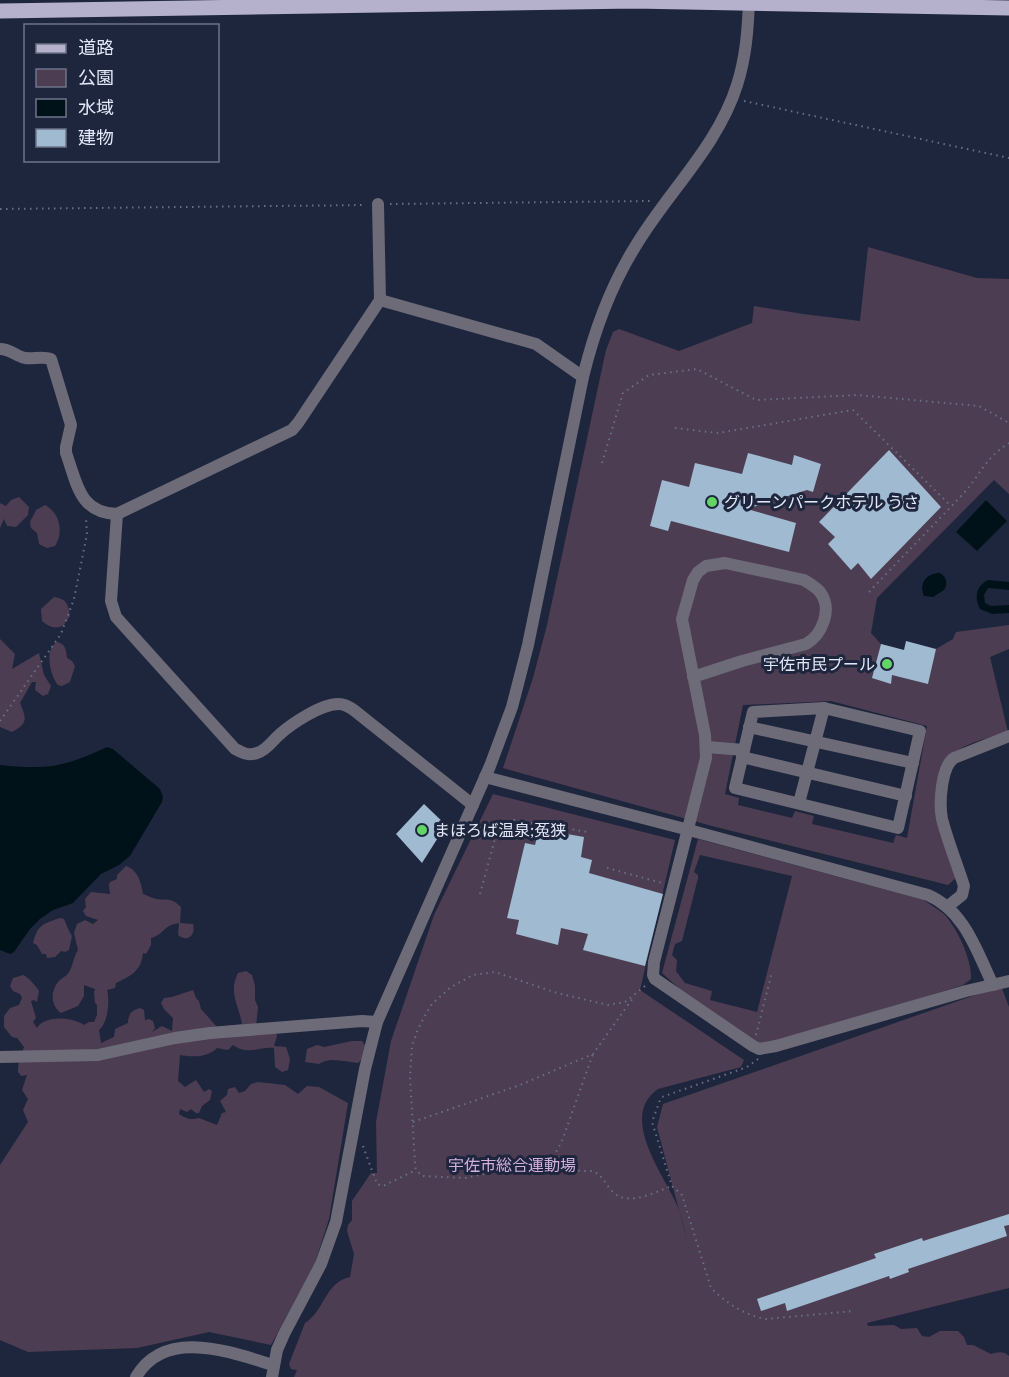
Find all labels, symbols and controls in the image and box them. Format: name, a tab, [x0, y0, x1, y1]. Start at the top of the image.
legend	[24, 24, 219, 162]
text: 道路	[78, 36, 114, 58]
text: 公園	[78, 66, 114, 88]
text: 水域	[78, 96, 114, 118]
text: 建物	[78, 126, 114, 148]
place label: グリーンパークホテル うさ	[724, 492, 919, 511]
marker: グリーンパークホテル うさ	[705, 495, 719, 509]
place label: 宇佐市民プール	[763, 654, 875, 673]
marker: 宇佐市民プール	[880, 657, 894, 671]
place label: まほろば温泉;菟狭	[434, 820, 566, 839]
marker: まほろば温泉;菟狭	[415, 823, 429, 837]
park label: 宇佐市総合運動場	[448, 1155, 576, 1174]

